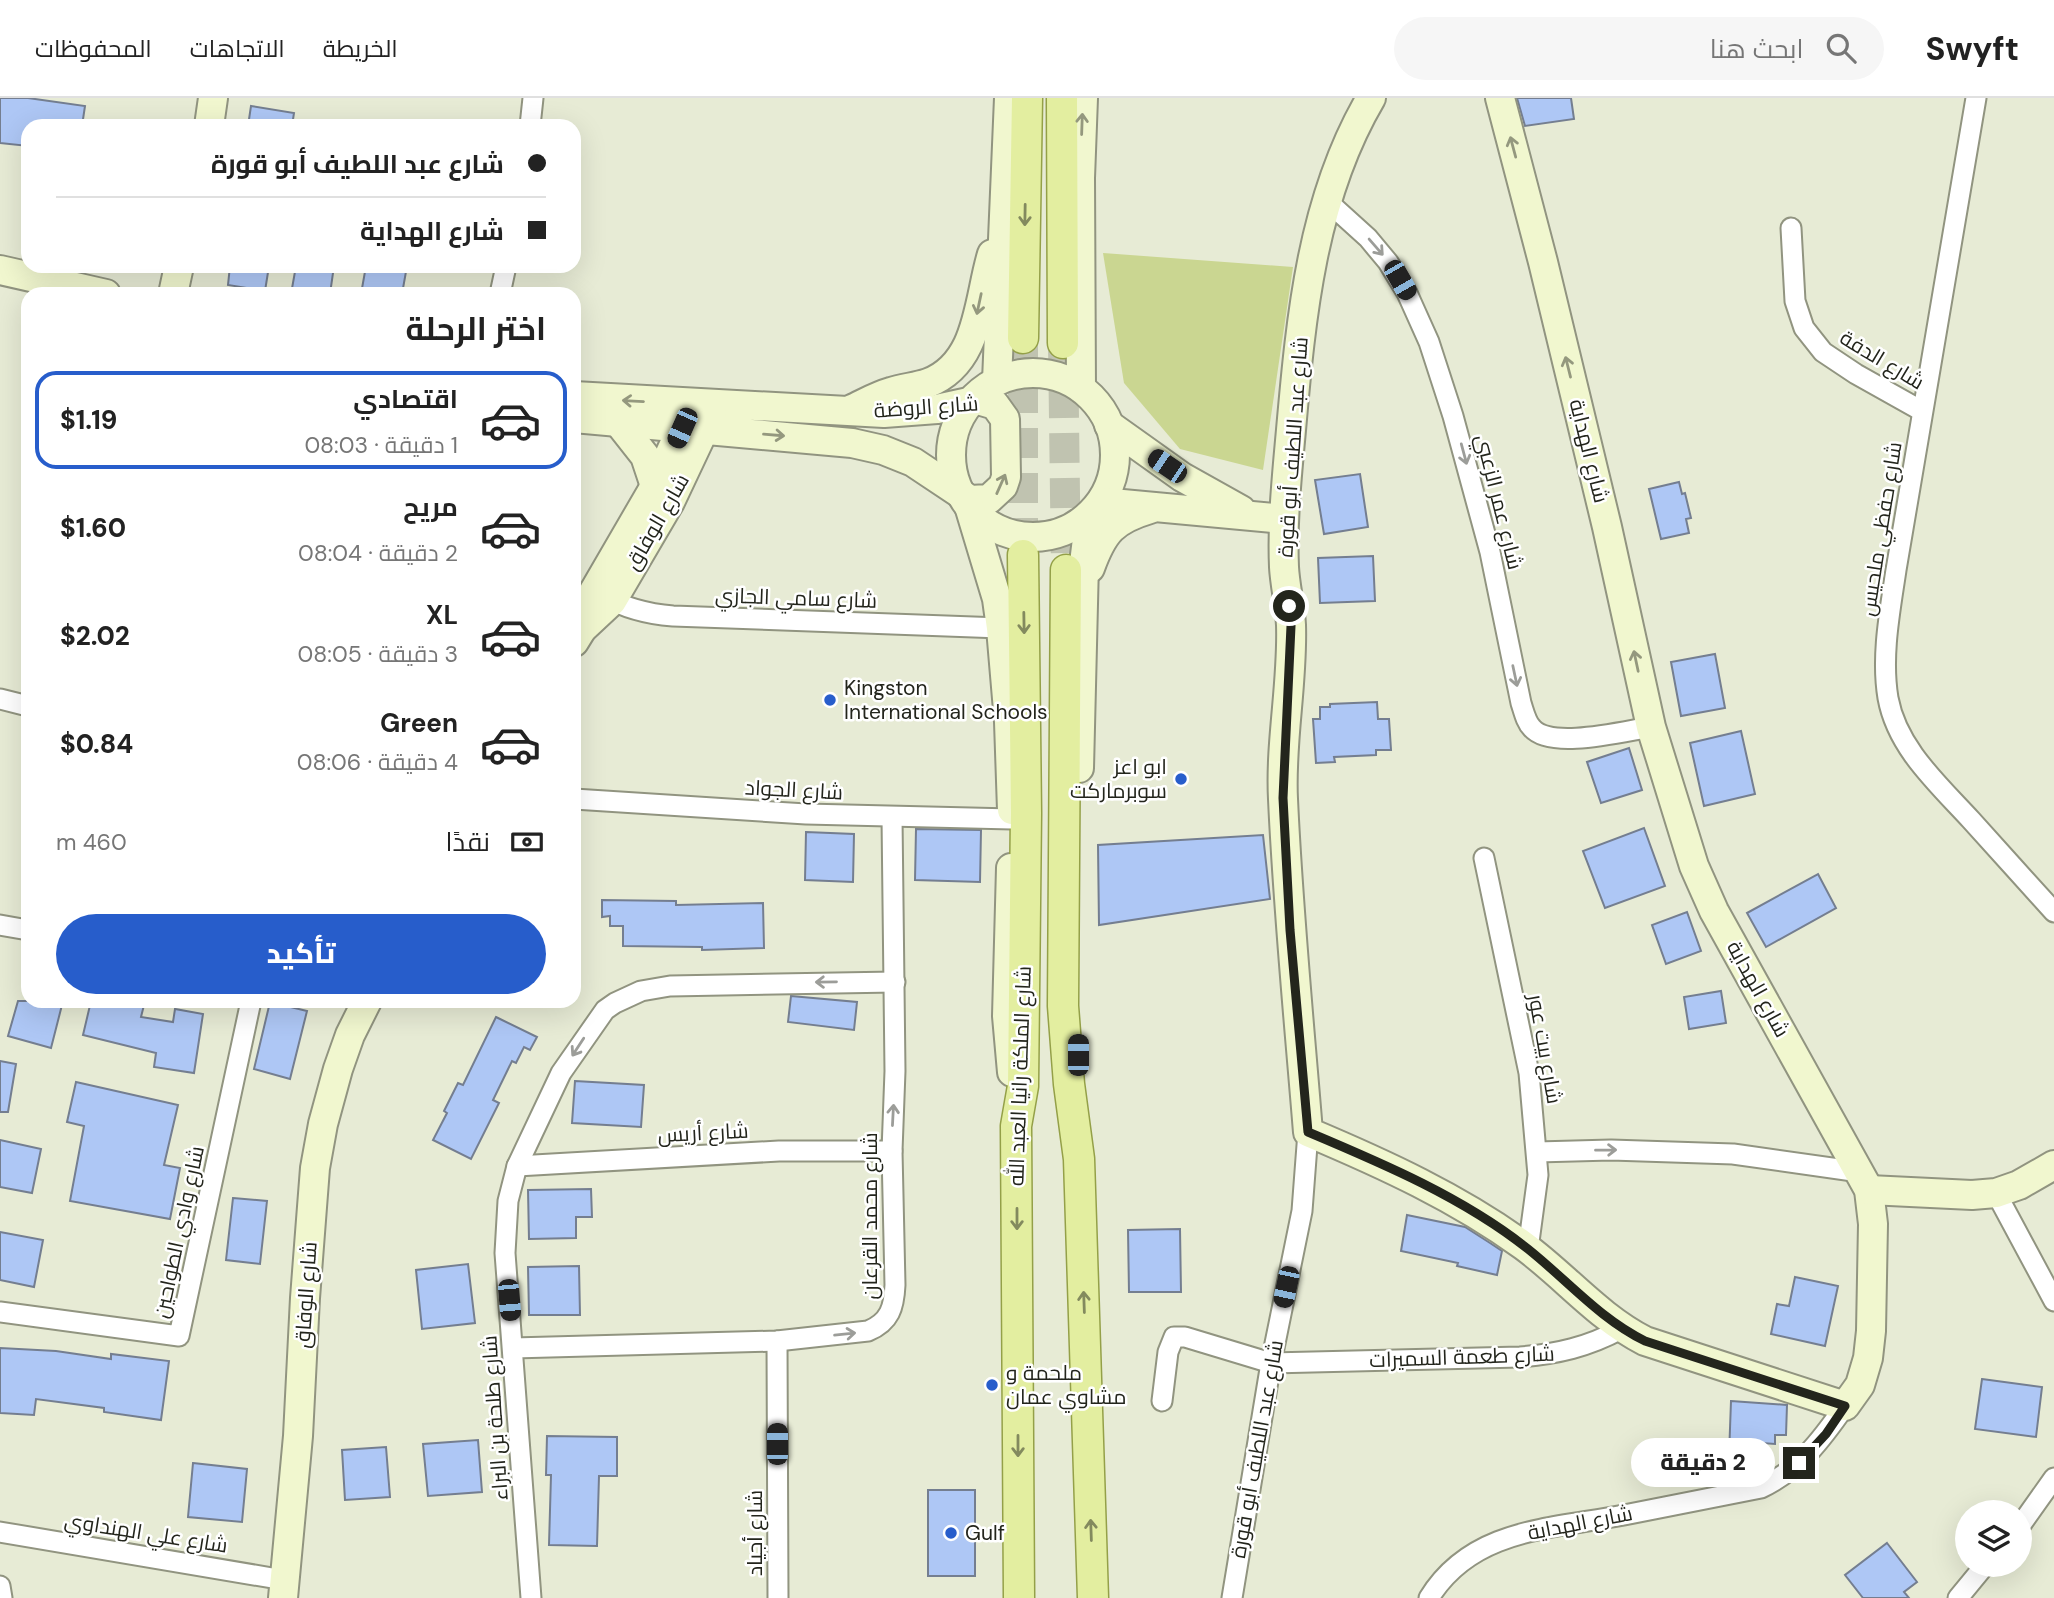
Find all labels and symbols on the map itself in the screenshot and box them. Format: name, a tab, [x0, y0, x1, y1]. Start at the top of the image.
one-way arrow	[1076, 113, 1089, 136]
one-way arrow	[1505, 136, 1518, 158]
one-way arrow	[1018, 203, 1032, 226]
one-way arrow	[1368, 237, 1384, 255]
car	[1381, 257, 1420, 303]
one-way arrow	[971, 292, 985, 315]
street label: شارع الدفة	[1835, 324, 1929, 396]
street label: شارع عبد اللطيف أبو قورة	[1271, 336, 1315, 558]
one-way arrow	[1561, 356, 1575, 379]
street label: شارع الروضة	[873, 389, 979, 425]
one-way arrow	[622, 395, 645, 408]
street label: شارع الهداية	[1563, 396, 1615, 506]
car	[664, 405, 701, 451]
one-way arrow	[762, 429, 784, 442]
street label: شارع عمر الزعبي	[1467, 432, 1529, 573]
street label: شارع حفظي ملحيس	[1853, 440, 1911, 619]
one-way arrow	[1458, 443, 1471, 465]
car	[1144, 446, 1191, 486]
street label: شارع الوفاق	[618, 469, 696, 575]
one-way arrow	[995, 473, 1008, 494]
street label: شارع سامي الجازي	[714, 581, 877, 617]
route start	[1273, 590, 1305, 622]
one-way arrow	[1017, 611, 1031, 634]
one-way arrow	[1629, 650, 1642, 672]
one-way arrow	[1509, 664, 1523, 687]
place label: Kingston International Schools	[844, 674, 1048, 726]
marker: Kingston International Schools	[822, 692, 838, 708]
place label: ابو اعز سوبرماركت	[1070, 753, 1167, 805]
marker: ابو اعز سوبرماركت	[1173, 771, 1189, 787]
street label: شارع الجواد	[744, 773, 844, 807]
street label: شارع الهداية	[1720, 936, 1796, 1042]
street label: شارع الملكة رانيا العبد الله	[1002, 966, 1038, 1186]
one-way arrow	[815, 976, 838, 989]
street label: شارع بيت عور	[1521, 991, 1568, 1106]
car	[1068, 1034, 1089, 1076]
one-way arrow	[570, 1037, 584, 1057]
one-way arrow	[887, 1104, 900, 1127]
street label: شارع أريس	[657, 1117, 749, 1149]
street label: شارع محمد القرعان	[856, 1132, 884, 1300]
street label: شارع وادي الطواحين	[147, 1143, 213, 1321]
one-way arrow	[1594, 1143, 1617, 1157]
one-way arrow	[1010, 1207, 1023, 1230]
street label: شارع الوفاق	[288, 1241, 324, 1349]
car	[1272, 1264, 1301, 1310]
car	[497, 1278, 522, 1322]
one-way arrow	[1077, 1291, 1090, 1314]
one-way arrow	[833, 1327, 856, 1340]
street label: شارع طلحة بن البراء	[475, 1334, 515, 1502]
street label: شارع عبد اللطيف أبو قورة	[1224, 1338, 1290, 1560]
street label: شارع طعمة السميرات	[1369, 1340, 1555, 1374]
place label: ملحمة و مشاوي عمان	[1006, 1359, 1126, 1413]
marker: ملحمة و مشاوي عمان	[984, 1377, 1000, 1393]
car	[767, 1423, 788, 1465]
one-way arrow	[1011, 1434, 1025, 1457]
callout: 2 دقيقة	[1631, 1438, 1774, 1488]
route end	[1783, 1447, 1815, 1479]
street label: شارع أجياد	[741, 1490, 769, 1576]
street label: شارع الهداية	[1525, 1499, 1635, 1547]
street label: شارع علي الهنداوي	[62, 1506, 230, 1562]
place label: Gulf	[965, 1519, 1005, 1547]
one-way arrow	[1085, 1519, 1098, 1542]
marker: Gulf	[943, 1525, 959, 1541]

